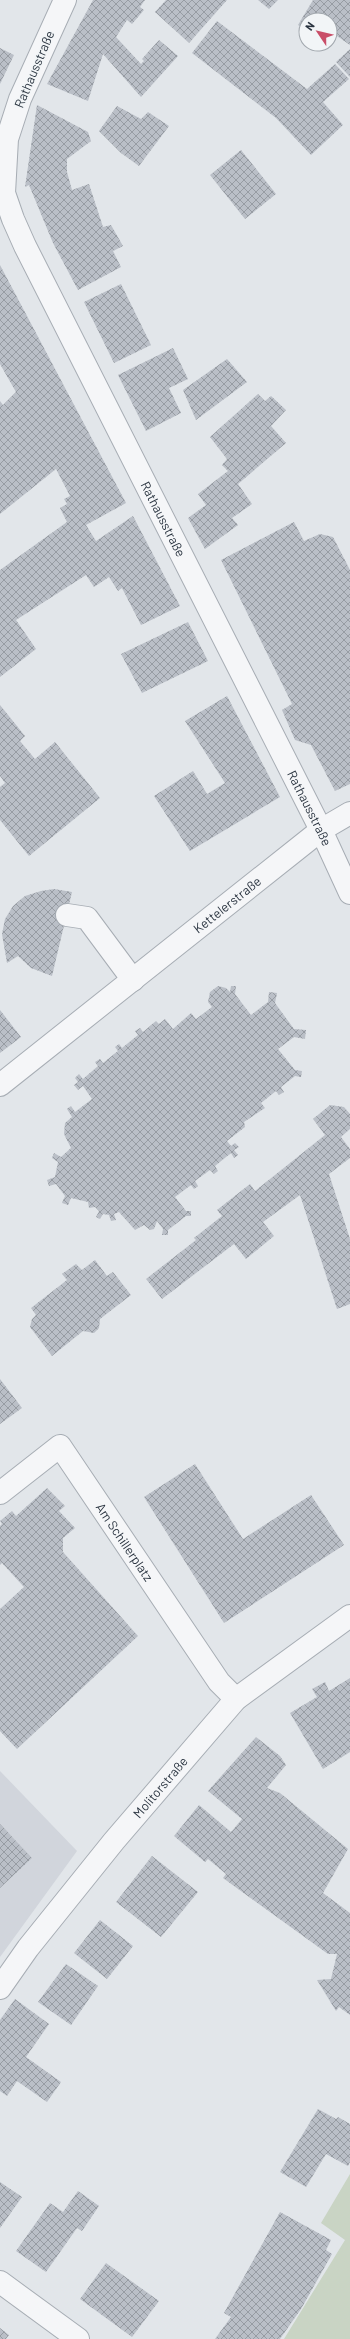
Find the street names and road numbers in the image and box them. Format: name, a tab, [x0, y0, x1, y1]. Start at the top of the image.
street label: Rathausstraße	[11, 28, 57, 110]
street label: Rathausstraße	[138, 479, 189, 559]
street label: Rathausstraße	[284, 768, 335, 848]
street label: Kettelerstraße	[190, 873, 264, 936]
street label: Am Schillerplatz	[93, 1500, 157, 1584]
street label: Molitorstraße	[129, 1753, 191, 1821]

